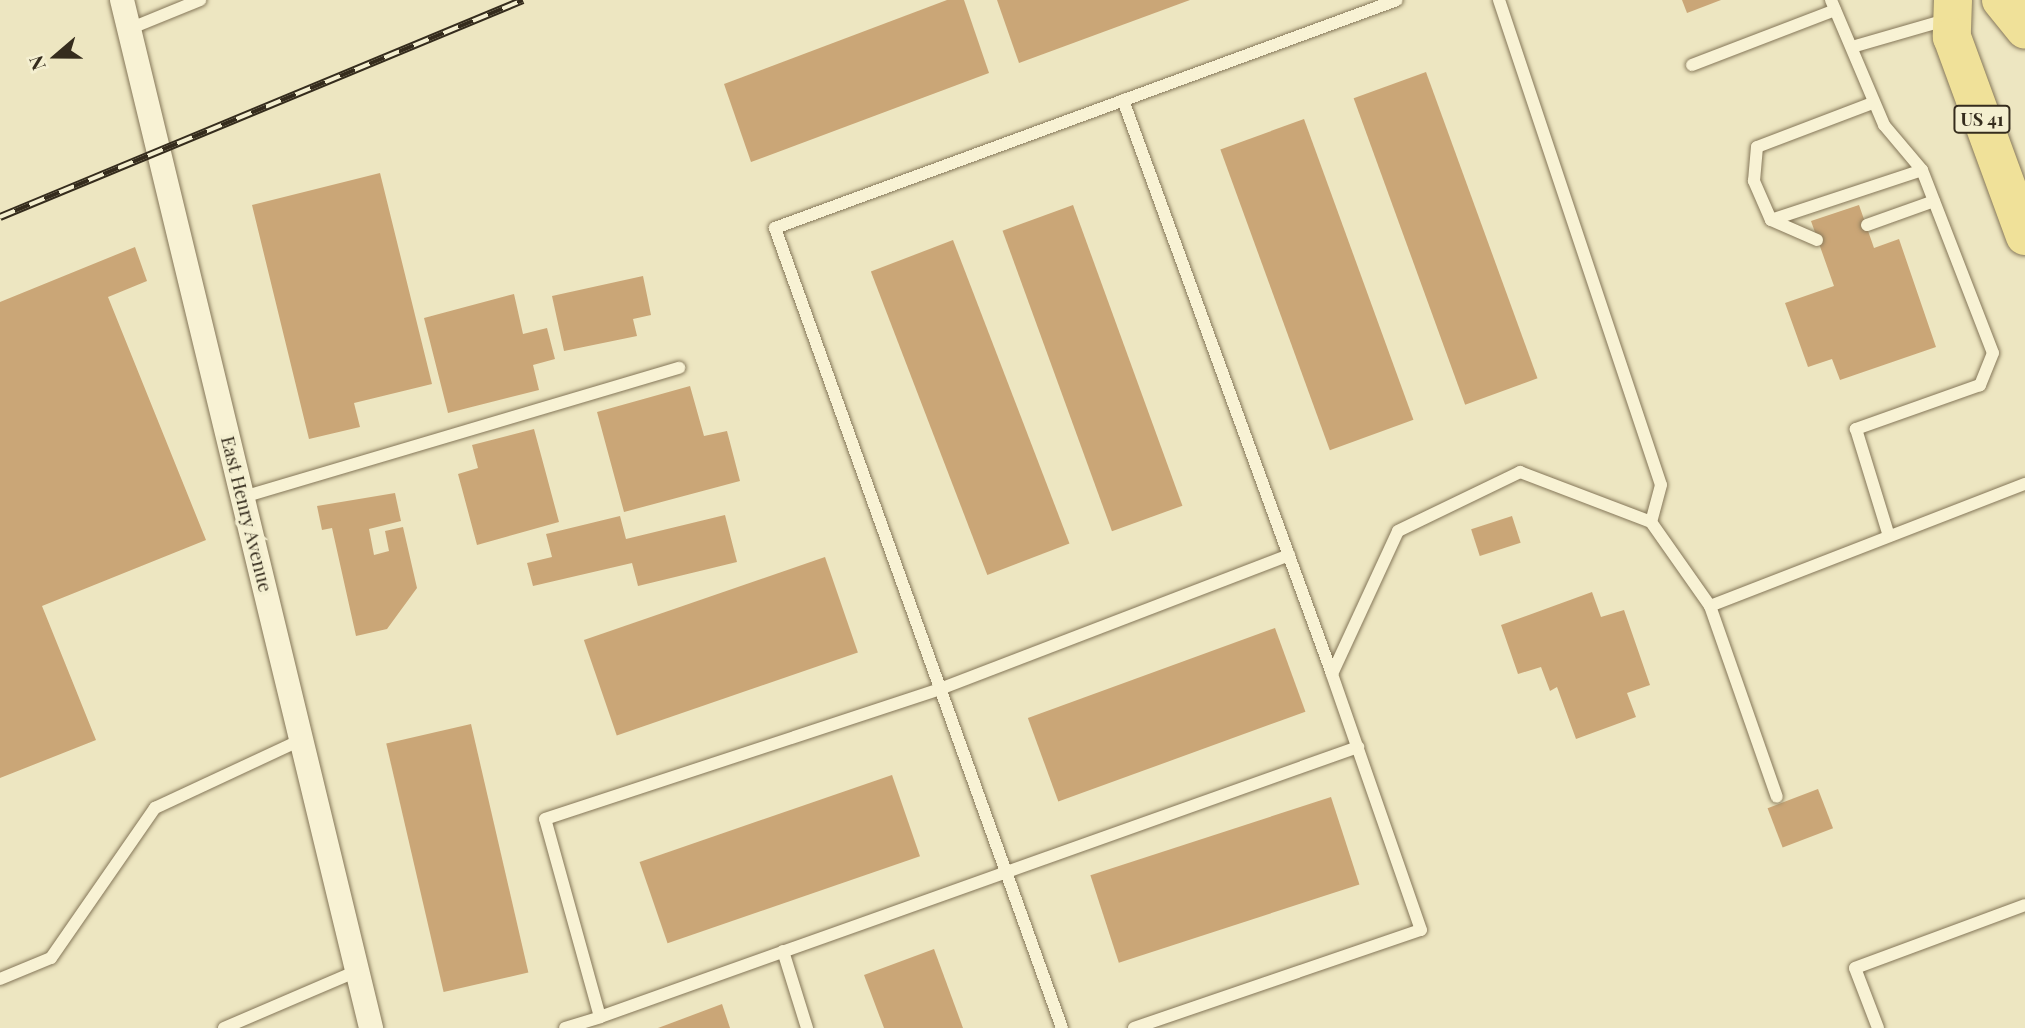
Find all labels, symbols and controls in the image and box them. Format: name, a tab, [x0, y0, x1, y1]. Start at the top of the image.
north arrow	[21, 21, 91, 91]
text: N	[22, 52, 51, 74]
road number: US 41	[1952, 104, 2012, 134]
street label: East Henry Avenue	[216, 433, 278, 595]

